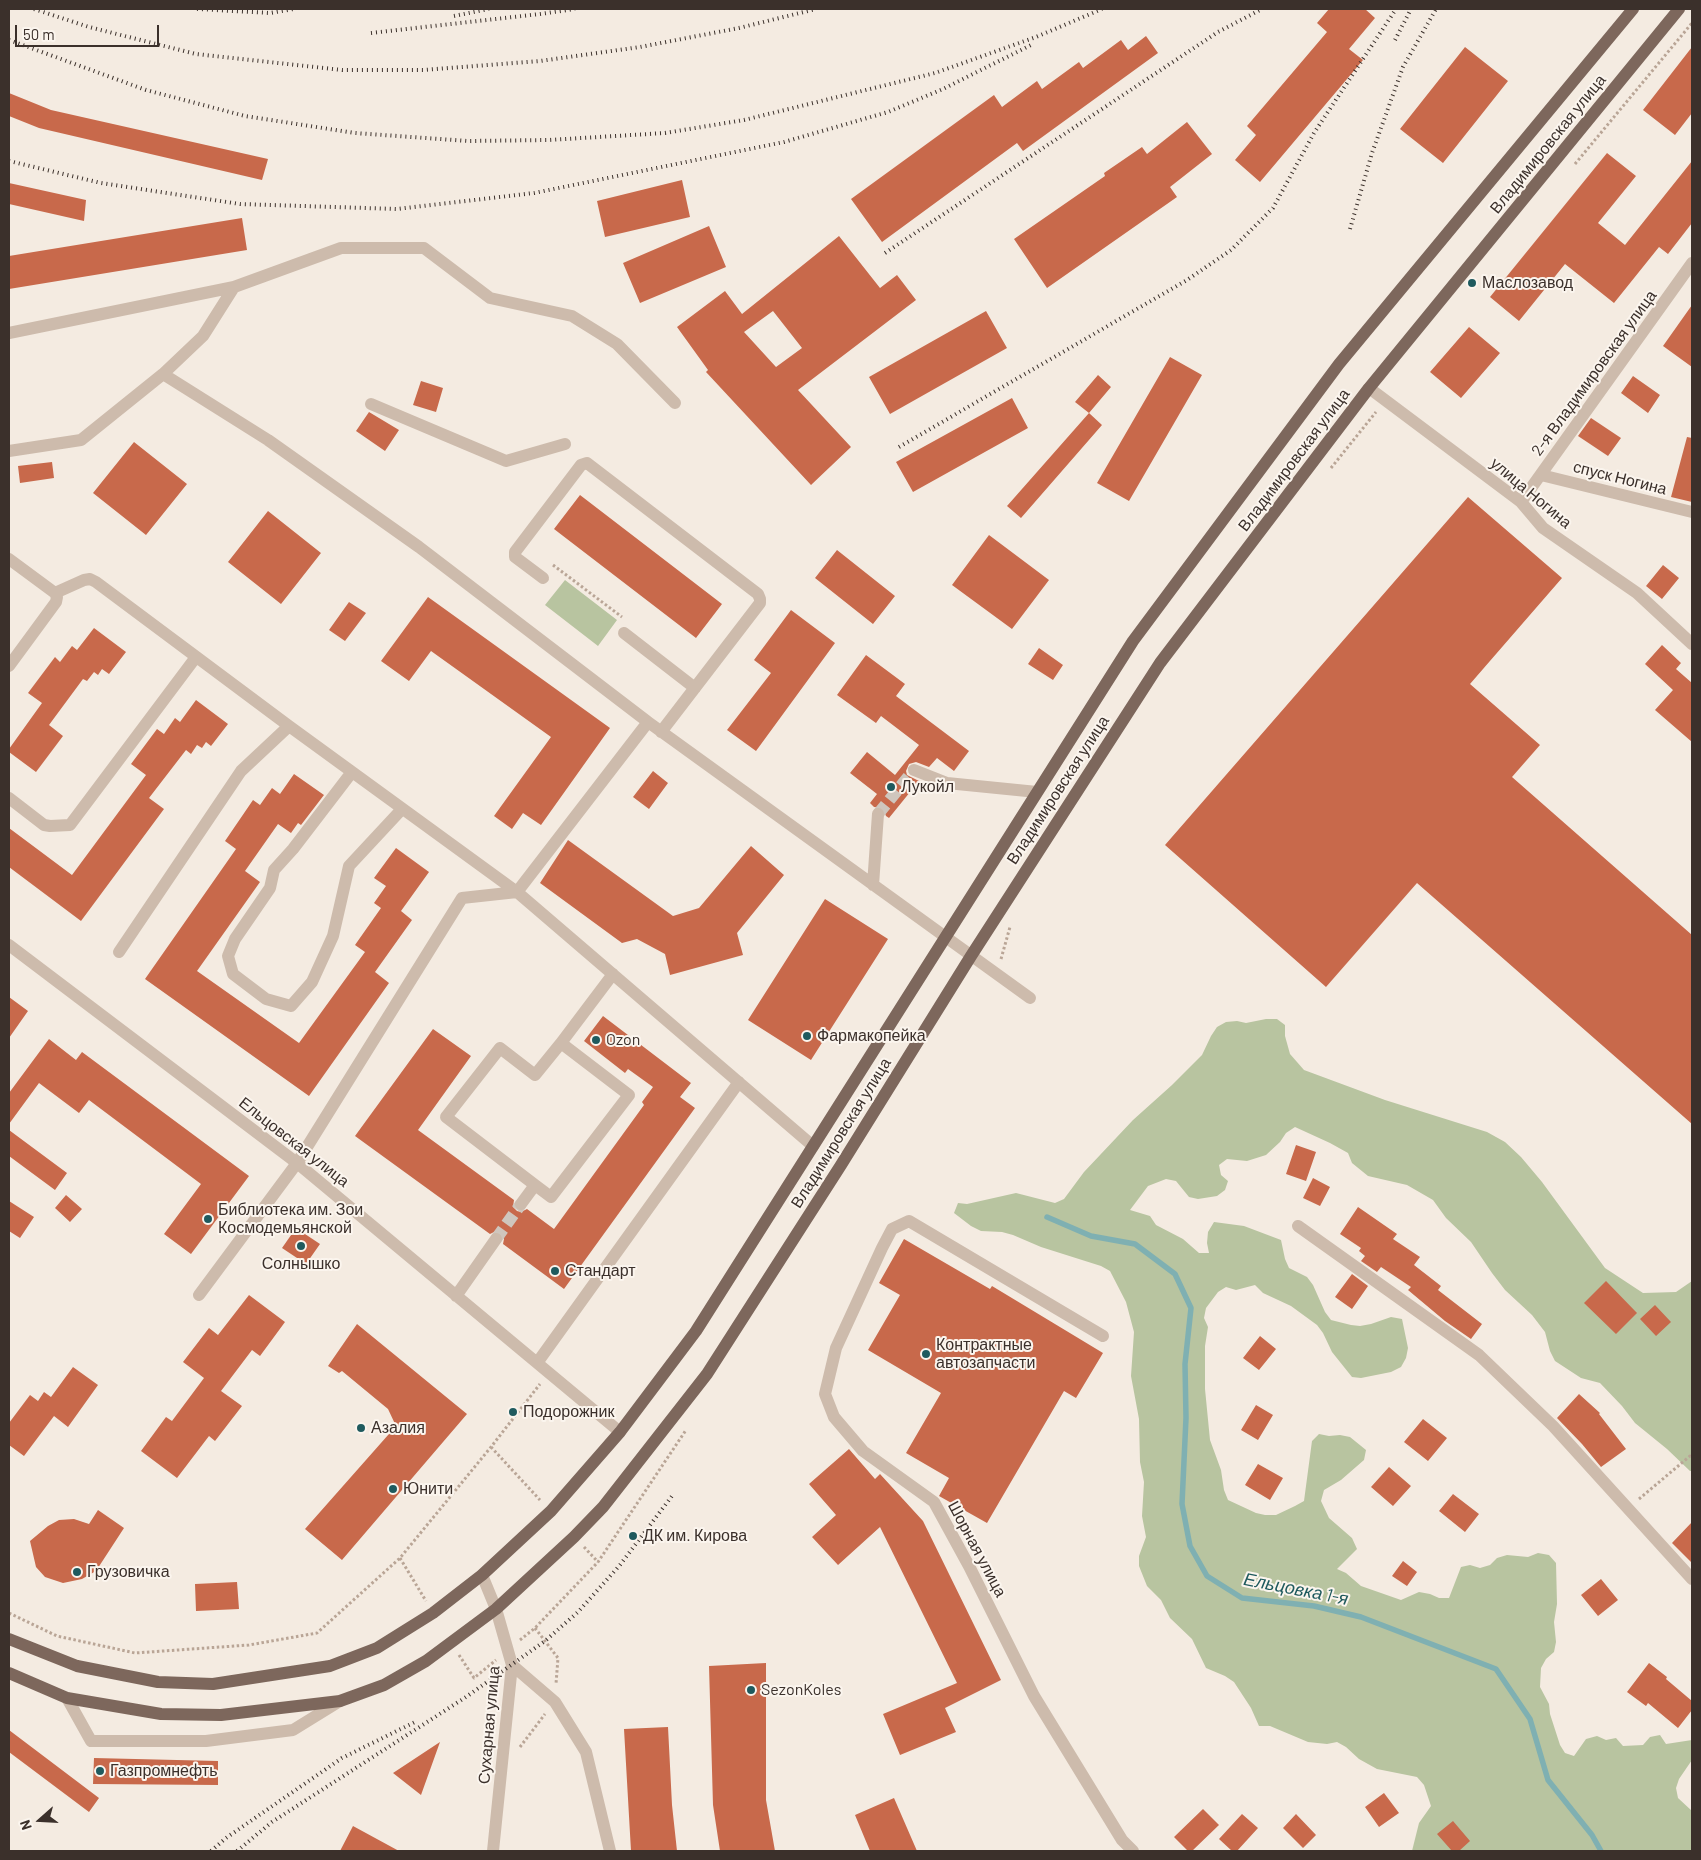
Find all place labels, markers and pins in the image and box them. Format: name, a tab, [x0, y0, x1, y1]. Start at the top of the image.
place label: Маслозавод	[1482, 273, 1573, 293]
marker: Маслозавод	[1466, 277, 1478, 289]
place label: Лукойл	[901, 777, 954, 797]
marker: Лукойл	[885, 781, 897, 793]
place label: Фармакопейка	[817, 1026, 926, 1046]
place label: Ozon	[606, 1030, 640, 1050]
marker: Фармакопейка	[801, 1030, 813, 1042]
marker: Ozon	[590, 1034, 602, 1046]
place label: Библиотека им. Зои Космодемьянской	[218, 1200, 363, 1238]
marker: Библиотека им. Зои Космодемьянской	[202, 1213, 214, 1225]
marker: Солнышко	[295, 1240, 307, 1252]
place label: Солнышко	[262, 1254, 340, 1274]
place label: Стандарт	[565, 1261, 636, 1281]
marker: Стандарт	[549, 1265, 561, 1277]
place label: Контрактные автозапчасти	[936, 1335, 1035, 1373]
marker: Контрактные автозапчасти	[920, 1348, 932, 1360]
place label: Подорожник	[523, 1402, 614, 1422]
marker: Подорожник	[507, 1406, 519, 1418]
place label: Азалия	[371, 1418, 425, 1438]
marker: Азалия	[355, 1422, 367, 1434]
place label: Юнити	[403, 1479, 453, 1499]
marker: Юнити	[387, 1483, 399, 1495]
place label: ДК им. Кирова	[643, 1526, 747, 1546]
marker: ДК им. Кирова	[627, 1530, 639, 1542]
place label: Грузовичка	[87, 1562, 170, 1582]
marker: Грузовичка	[71, 1566, 83, 1578]
place label: SezonKoles	[761, 1680, 841, 1700]
marker: SezonKoles	[745, 1684, 757, 1696]
place label: Газпромнефть	[110, 1761, 217, 1781]
marker: Газпромнефть	[94, 1765, 106, 1777]

